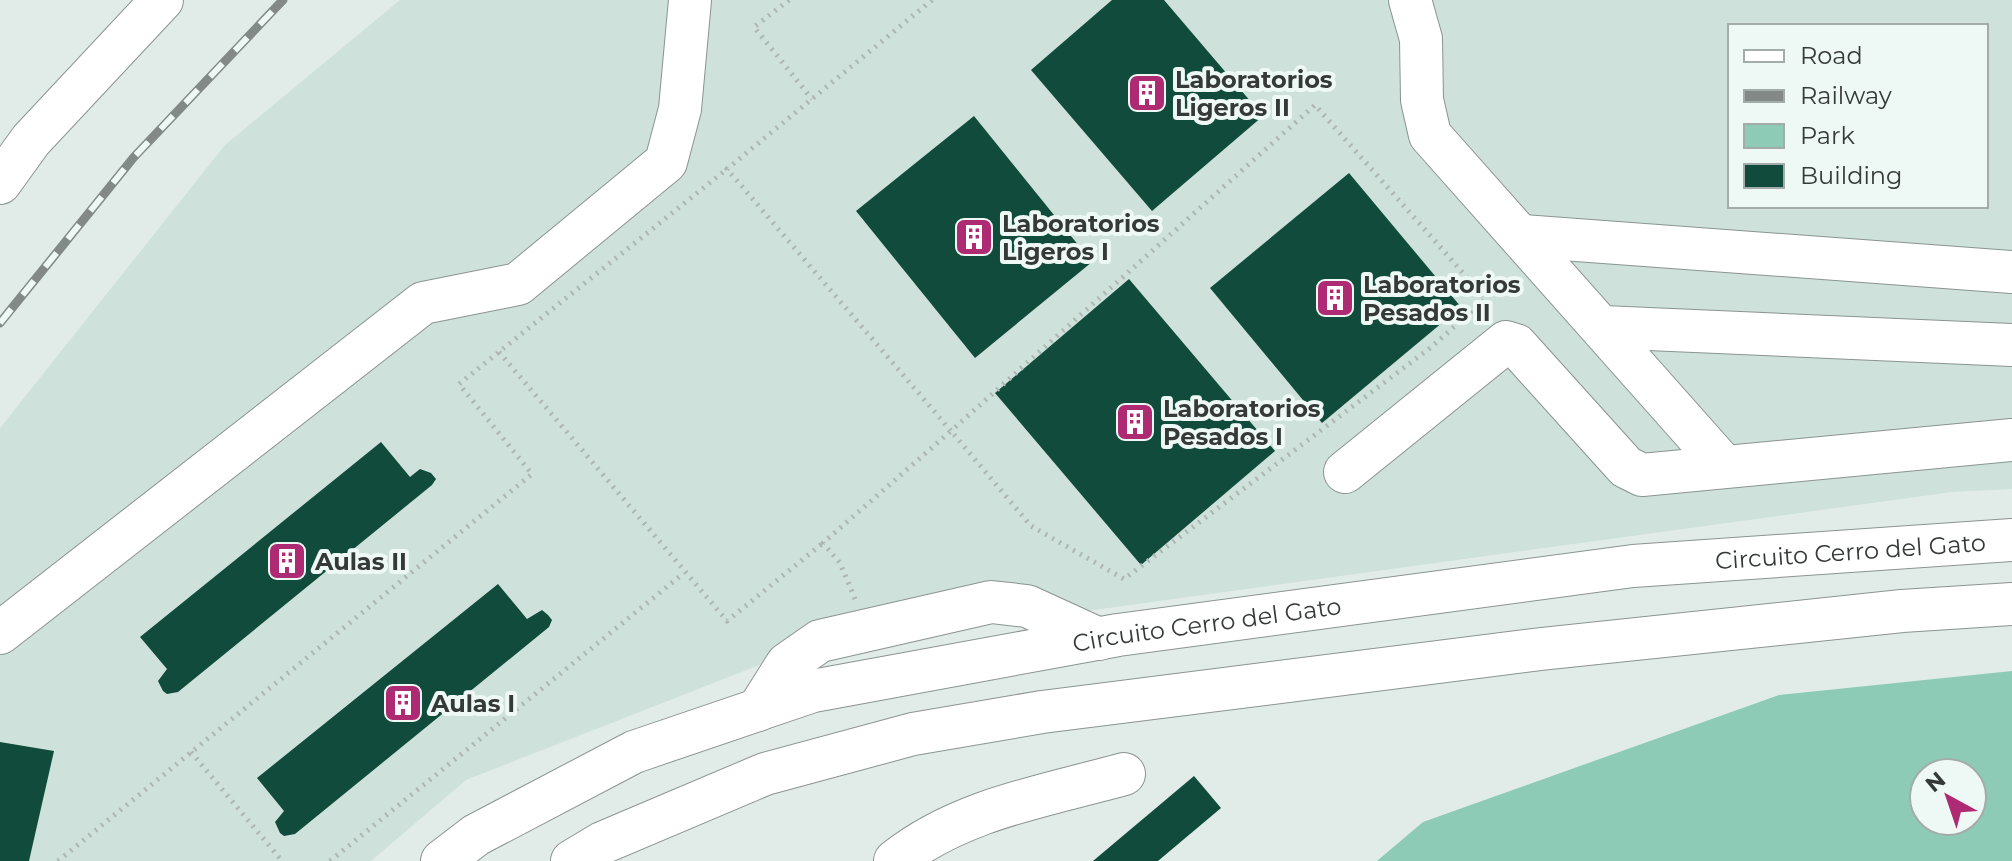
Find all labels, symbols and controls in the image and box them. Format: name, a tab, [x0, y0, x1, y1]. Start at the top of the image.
legend	[1728, 24, 1988, 208]
text: Road	[1800, 41, 1863, 70]
place label: Laboratorios Ligeros II	[1175, 65, 1333, 122]
building icon: Laboratorios Ligeros II	[1126, 72, 1168, 114]
text: Railway	[1800, 81, 1892, 110]
text: Park	[1800, 121, 1855, 150]
text: Building	[1800, 161, 1903, 190]
place label: Laboratorios Ligeros I	[1002, 209, 1160, 266]
building icon: Laboratorios Ligeros I	[953, 216, 995, 258]
place label: Laboratorios Pesados II	[1363, 270, 1521, 327]
building icon: Laboratorios Pesados II	[1314, 277, 1356, 319]
place label: Laboratorios Pesados I	[1163, 394, 1321, 451]
building icon: Laboratorios Pesados I	[1114, 401, 1156, 443]
street label: Circuito Cerro del Gato	[1714, 527, 1987, 575]
building icon: Aulas II	[266, 540, 308, 582]
place label: Aulas II	[314, 547, 407, 576]
street label: Circuito Cerro del Gato	[1070, 591, 1343, 658]
building icon: Aulas I	[382, 682, 424, 724]
place label: Aulas I	[430, 689, 515, 718]
north arrow	[1908, 757, 1988, 837]
text: N	[1920, 766, 1951, 798]

